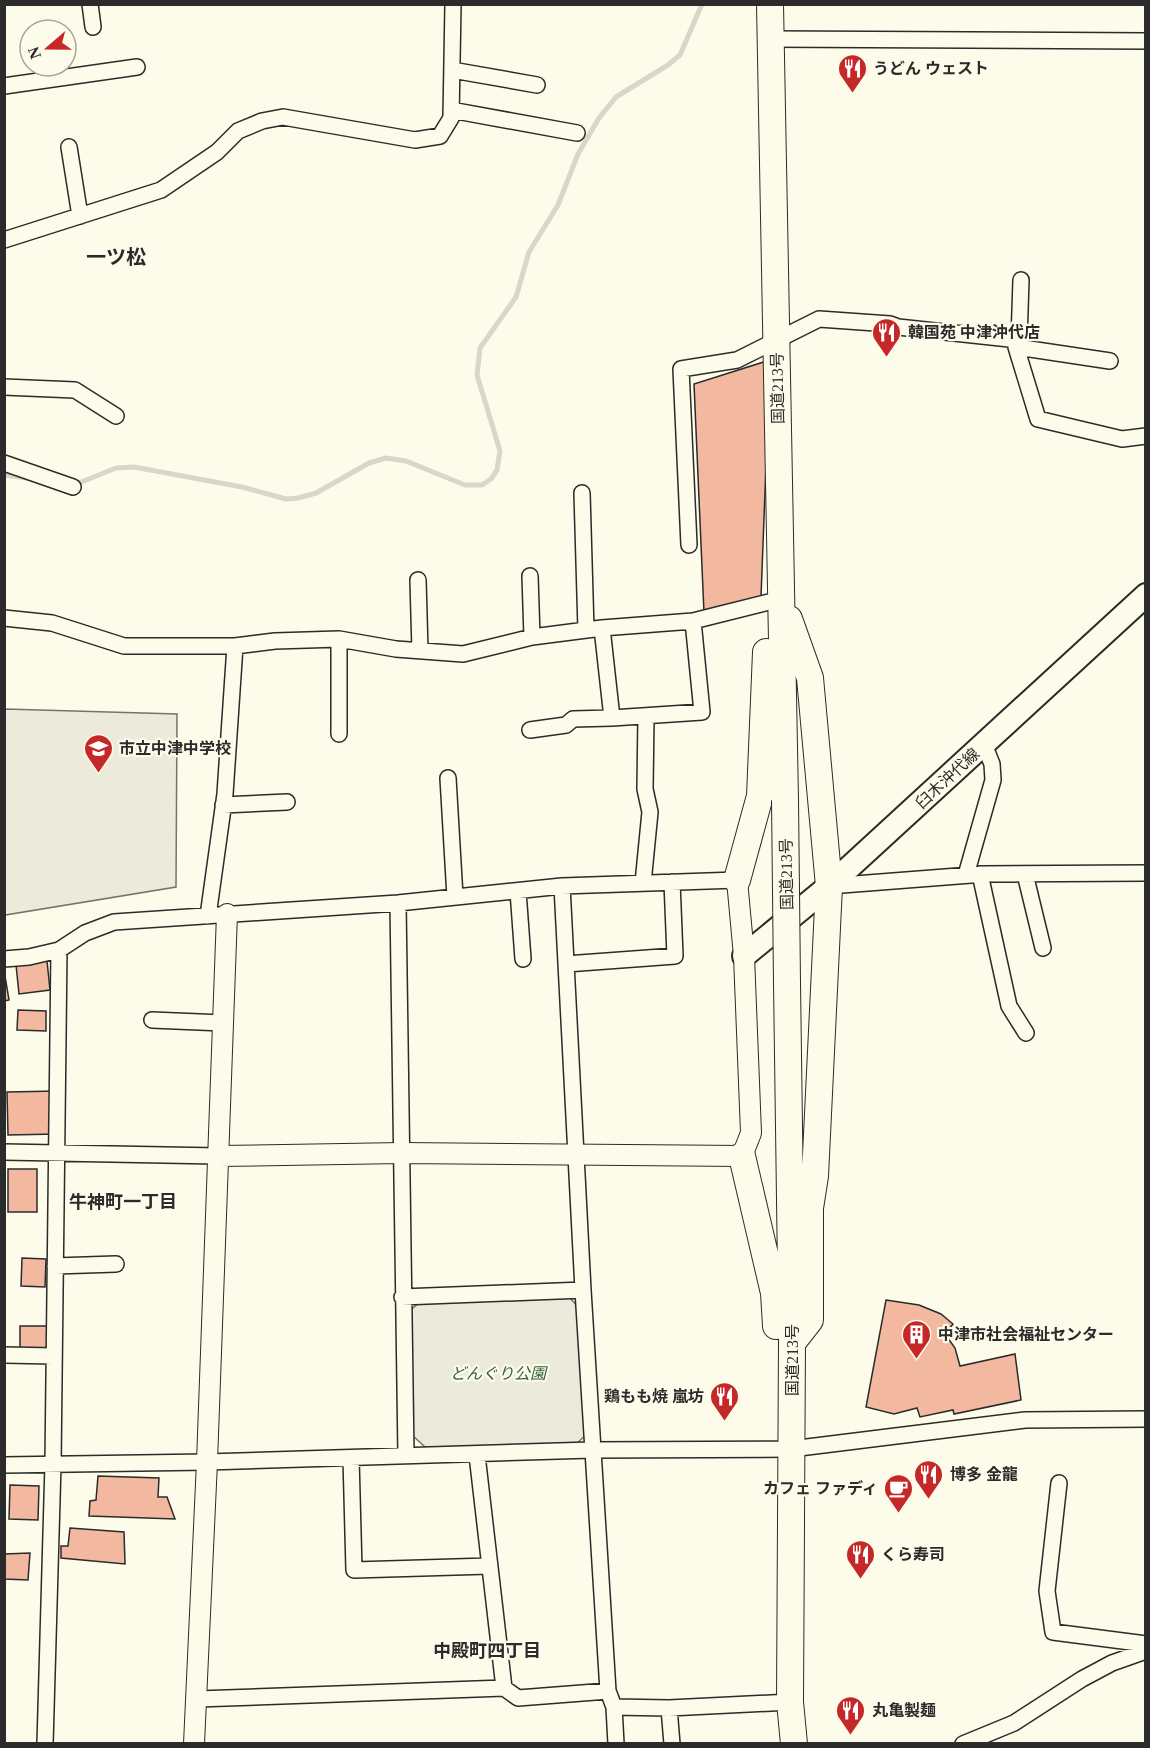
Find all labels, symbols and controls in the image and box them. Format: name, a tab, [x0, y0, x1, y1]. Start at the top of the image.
north arrow	[18, 18, 78, 78]
text: N	[24, 44, 44, 61]
restaurant icon: うどん ウェスト	[836, 52, 868, 94]
place label: うどん ウェスト	[873, 60, 989, 77]
district label: 一ツ松	[86, 246, 146, 268]
restaurant icon: 韓国苑 中津沖代店	[871, 316, 903, 358]
place label: 韓国苑 中津沖代店	[908, 323, 1040, 341]
street label: 国道213号	[768, 352, 787, 424]
school or university icon: 市立中津中学校	[82, 732, 114, 774]
place label: 市立中津中学校	[119, 740, 231, 757]
street label: 臼木沖代線	[912, 745, 982, 812]
street label: 国道213号	[777, 838, 796, 910]
district label: 牛神町一丁目	[69, 1192, 177, 1212]
building icon: 中津市社会福祉センター	[901, 1318, 933, 1360]
street label: 国道213号	[784, 1324, 801, 1396]
place label: 中津市社会福祉センター	[938, 1325, 1114, 1343]
park label: どんぐり公園	[450, 1365, 548, 1382]
restaurant icon: 鶏もも焼 嵐坊	[709, 1380, 741, 1422]
place label: 鶏もも焼 嵐坊	[604, 1388, 704, 1405]
restaurant icon: 博多 金龍	[913, 1458, 945, 1500]
place label: 博多 金龍	[950, 1465, 1018, 1483]
cafe icon: カフェ ファディ	[883, 1472, 915, 1514]
place label: カフェ ファディ	[763, 1480, 878, 1497]
restaurant icon: くら寿司	[844, 1538, 876, 1580]
place label: くら寿司	[881, 1546, 945, 1563]
district label: 中殿町四丁目	[433, 1641, 541, 1661]
restaurant icon: 丸亀製麺	[835, 1694, 867, 1736]
place label: 丸亀製麺	[872, 1701, 936, 1719]

